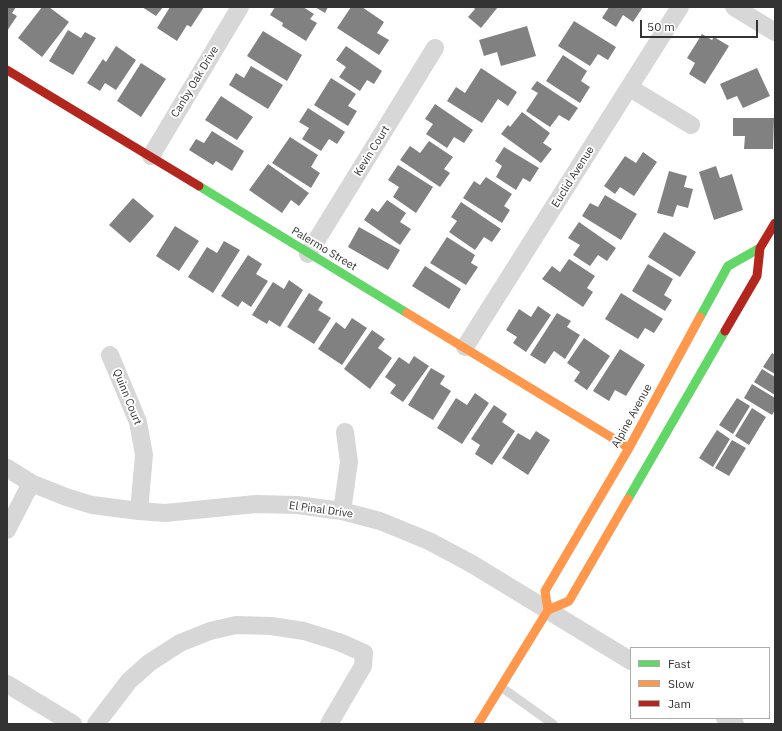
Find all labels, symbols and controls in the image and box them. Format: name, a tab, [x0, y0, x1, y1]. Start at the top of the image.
scale bar	[642, 12, 760, 38]
text: 50 m	[647, 19, 675, 34]
street label: Canby Oak Drive	[168, 44, 222, 120]
street label: Kevin Court	[351, 123, 393, 179]
street label: Euclid Avenue	[549, 144, 597, 210]
street label: Palermo Street	[289, 224, 359, 274]
street label: Quinn Court	[110, 367, 144, 427]
street label: Alpine Avenue	[609, 382, 655, 450]
street label: El Pinal Drive	[288, 499, 354, 521]
legend	[630, 647, 770, 719]
text: Fast	[668, 656, 691, 671]
text: Slow	[668, 676, 694, 691]
text: Jam	[668, 696, 691, 711]

